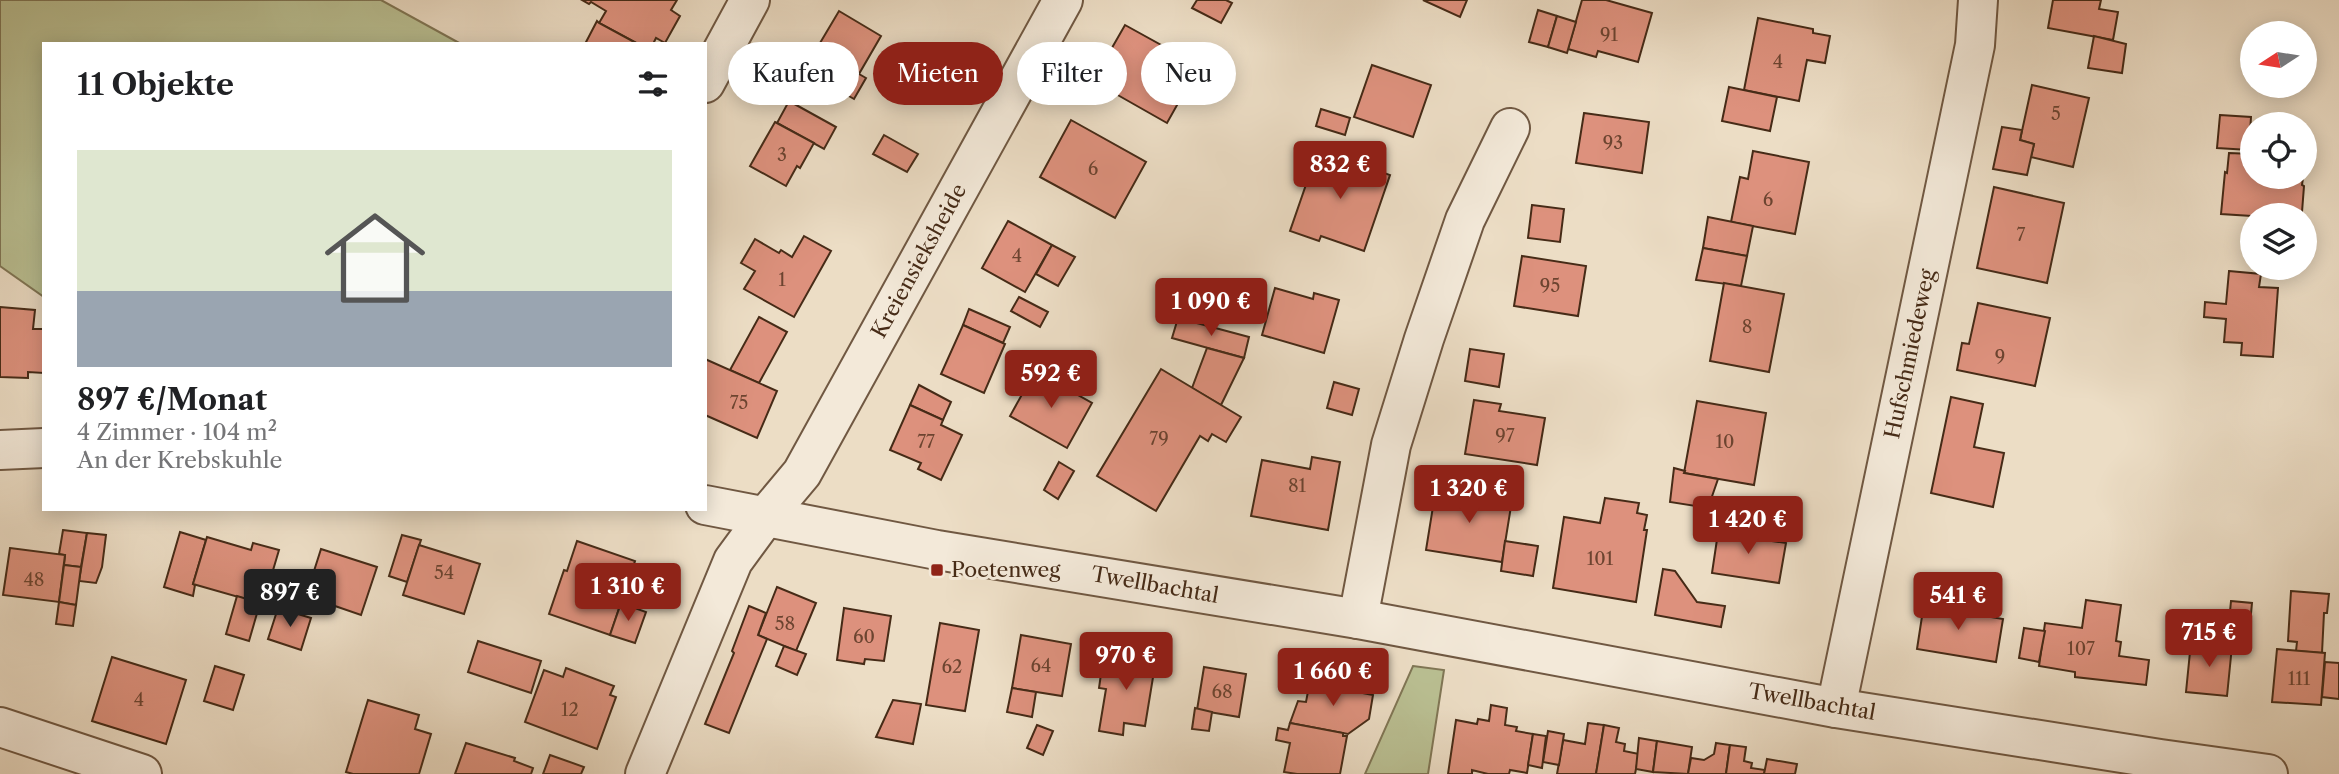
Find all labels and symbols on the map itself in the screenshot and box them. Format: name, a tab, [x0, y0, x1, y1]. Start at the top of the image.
north arrow	[2240, 21, 2317, 98]
house number: 91	[1600, 24, 1618, 46]
house number: 4	[1773, 51, 1783, 73]
house number: 5	[2051, 103, 2061, 125]
house number: 93	[1603, 132, 1623, 154]
pin: 832 €	[1291, 142, 1389, 201]
house number: 3	[777, 144, 787, 166]
house number: 6	[1088, 158, 1098, 180]
street label: Kreiensieksheide	[866, 179, 971, 342]
house number: 6	[1763, 189, 1773, 211]
house number: 7	[2017, 224, 2026, 246]
house number: 4	[1012, 245, 1022, 267]
street label: Hufschmiedeweg	[1879, 266, 1940, 441]
house number: 1	[778, 269, 786, 291]
house number: 95	[1540, 275, 1560, 297]
pin: 1 090 €	[1146, 278, 1276, 338]
house number: 8	[1742, 316, 1752, 338]
house number: 9	[1995, 346, 2005, 368]
pin: 592 €	[1002, 350, 1100, 410]
house number: 75	[730, 392, 748, 414]
house number: 97	[1495, 425, 1515, 447]
house number: 79	[1149, 428, 1169, 450]
house number: 77	[917, 431, 935, 453]
house number: 10	[1716, 431, 1734, 453]
pin: 1 320 €	[1404, 466, 1534, 525]
house number: 81	[1288, 475, 1307, 497]
pin: 1 420 €	[1683, 496, 1813, 556]
house number: 101	[1587, 548, 1614, 570]
place label: Poetenweg	[951, 557, 1061, 582]
street label: Twellbachtal	[1090, 561, 1221, 608]
house number: 54	[434, 562, 454, 584]
marker: Poetenweg	[929, 562, 945, 578]
pin: 1 310 €	[563, 564, 693, 623]
house number: 48	[23, 569, 45, 591]
pin: 897 €	[241, 570, 339, 629]
pin: 541 €	[1909, 572, 2007, 632]
pin: 715 €	[2160, 610, 2258, 669]
house number: 58	[775, 613, 795, 635]
house number: 60	[853, 626, 875, 648]
pin: 970 €	[1077, 632, 1175, 692]
house number: 107	[2067, 638, 2095, 660]
pin: 1 660 €	[1268, 648, 1398, 708]
house number: 64	[1031, 655, 1051, 677]
house number: 62	[942, 656, 962, 678]
house number: 111	[2288, 668, 2311, 690]
street label: Twellbachtal	[1747, 678, 1878, 725]
house number: 68	[1211, 681, 1233, 703]
house number: 4	[134, 689, 144, 711]
house number: 12	[561, 699, 579, 721]

